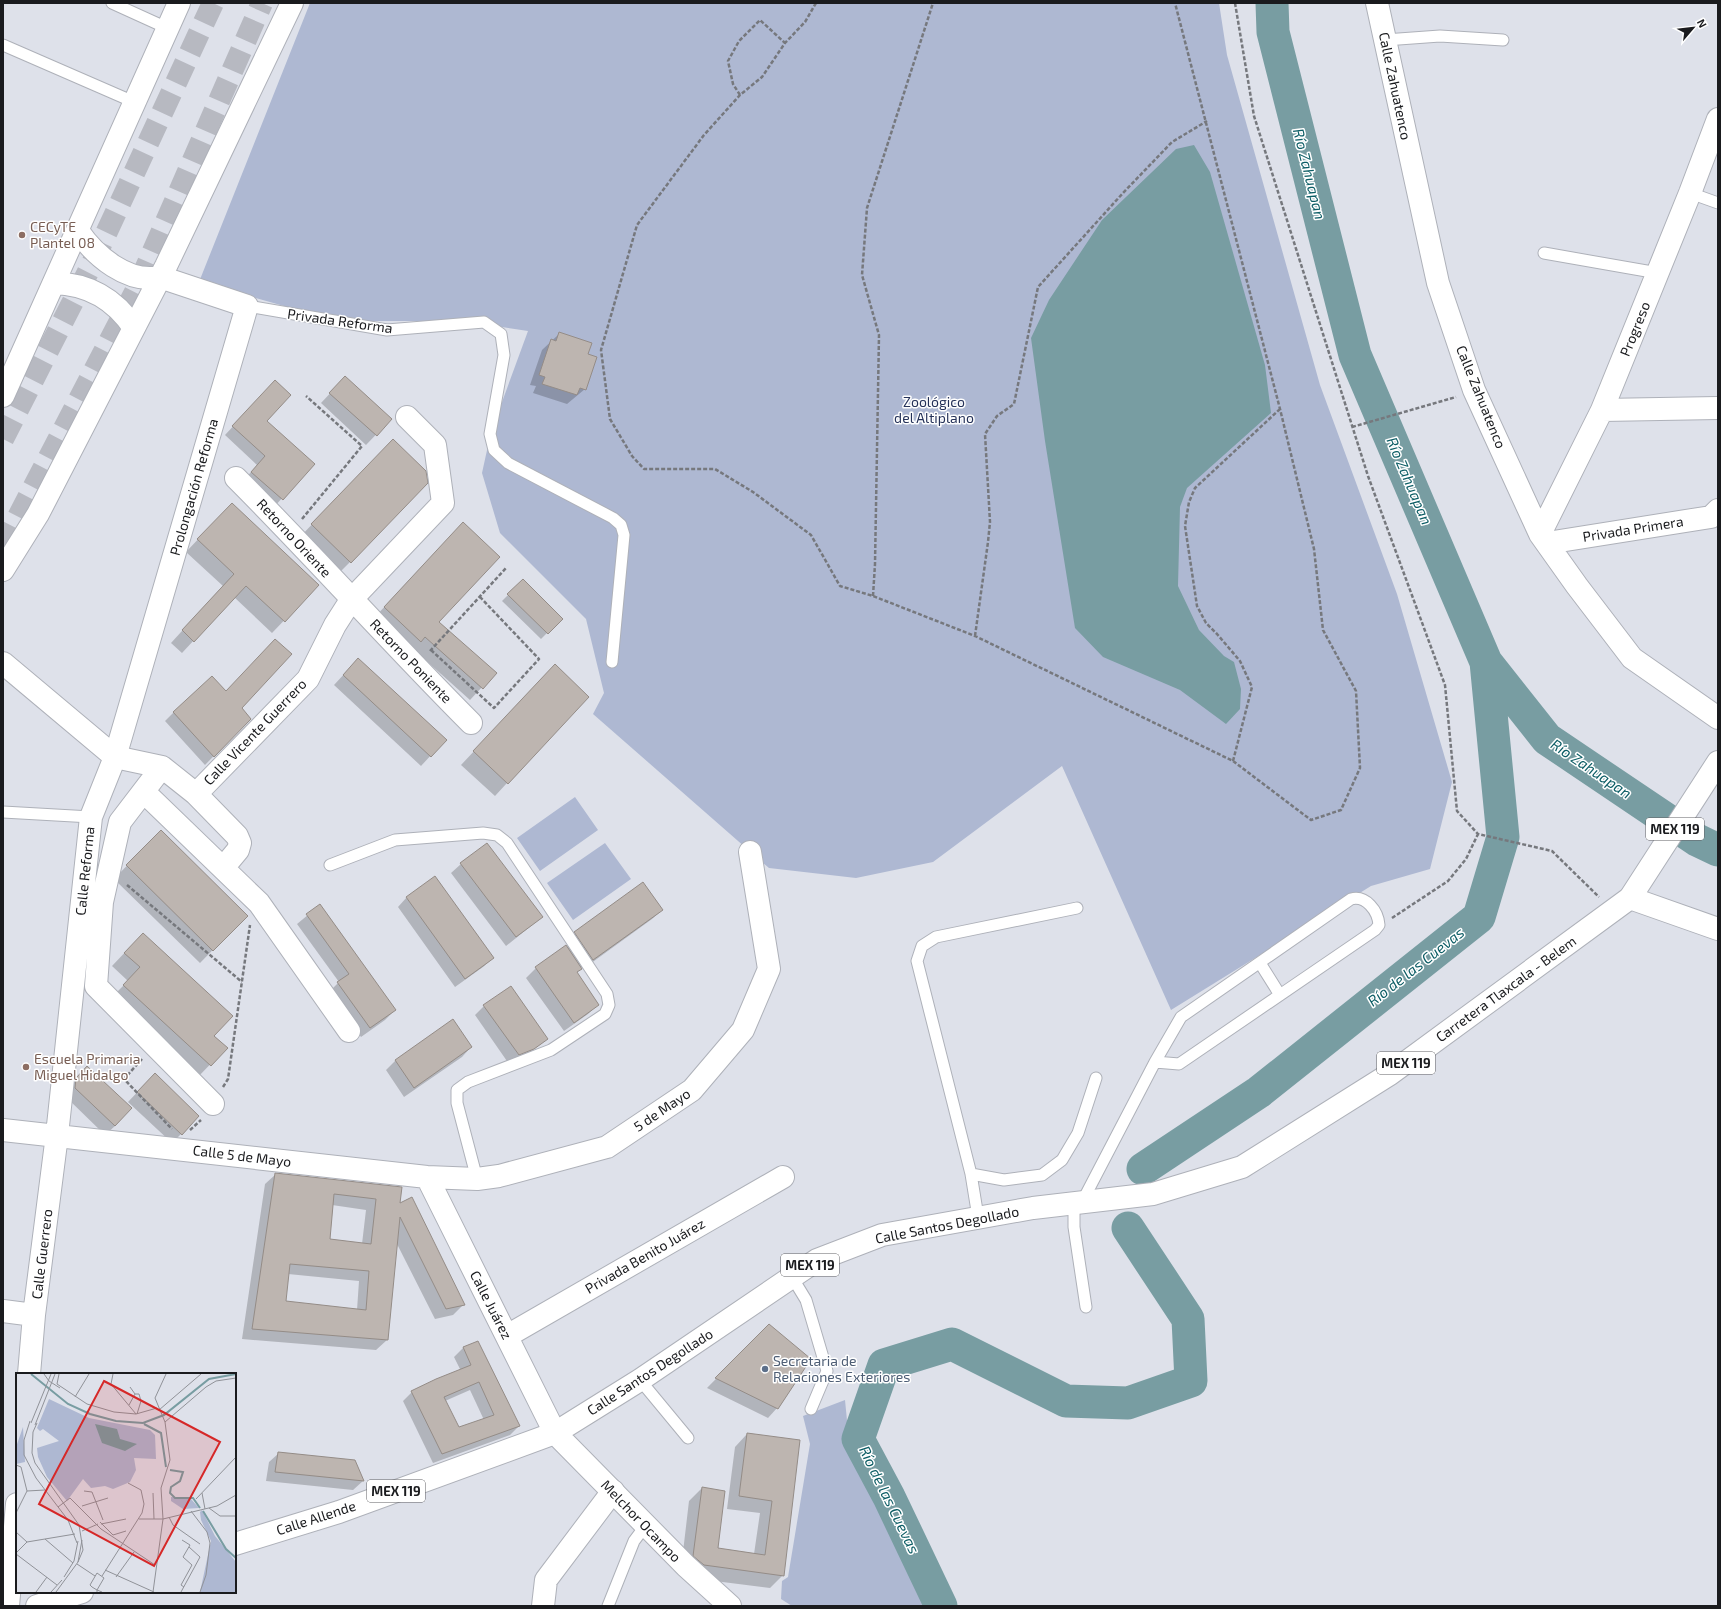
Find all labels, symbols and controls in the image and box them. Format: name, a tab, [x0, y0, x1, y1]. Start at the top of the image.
north arrow	[1673, 8, 1713, 48]
text: N	[1695, 17, 1710, 30]
street label: Calle Zahuatenco	[1376, 30, 1415, 141]
water label: Río Zahuapan	[1290, 126, 1330, 221]
place label: CECyTE Plantel 08	[30, 218, 95, 251]
marker: CECyTE Plantel 08	[17, 230, 27, 240]
street label: Progreso	[1616, 299, 1653, 359]
street label: Privada Reforma	[286, 305, 394, 336]
street label: Calle Zahuatenco	[1453, 343, 1510, 451]
park label: Zoológico del Altiplano	[894, 393, 974, 426]
street label: Prolongación Reforma	[166, 416, 221, 557]
water label: Río Zahuapan	[1383, 434, 1436, 527]
street label: Retorno Oriente	[254, 495, 335, 580]
street label: Privada Primera	[1581, 512, 1684, 545]
street label: Retorno Poniente	[367, 615, 456, 706]
street label: Calle Vicente Guerrero	[200, 675, 310, 788]
water label: Río Zahuapan	[1548, 735, 1635, 802]
road number: MEX 119	[1646, 818, 1704, 840]
street label: Calle Reforma	[71, 826, 98, 916]
water label: Río de las Cuevas	[1363, 923, 1468, 1010]
street label: Carretera Tlaxcala - Belem	[1432, 932, 1579, 1045]
place label: Escuela Primaria Miguel Hidalgo	[34, 1050, 140, 1083]
road number: MEX 119	[1377, 1052, 1435, 1074]
marker: Escuela Primaria Miguel Hidalgo	[21, 1062, 31, 1072]
street label: 5 de Mayo	[630, 1084, 693, 1135]
street label: Calle 5 de Mayo	[192, 1141, 292, 1170]
street label: Calle Santos Degollado	[873, 1202, 1020, 1247]
street label: Calle Guerrero	[28, 1208, 55, 1300]
street label: Privada Benito Juárez	[582, 1214, 708, 1297]
road number: MEX 119	[781, 1254, 839, 1276]
street label: Calle Juárez	[467, 1268, 516, 1342]
street label: Calle Santos Degollado	[584, 1325, 716, 1419]
place label: Secretaria de Relaciones Exteriores	[773, 1352, 910, 1385]
marker: Secretaria de Relaciones Exteriores	[760, 1364, 770, 1374]
inset map	[16, 1373, 236, 1593]
water label: Río de las Cuevas	[856, 1443, 924, 1557]
street label: Melchor Ocampo	[598, 1476, 685, 1565]
road number: MEX 119	[367, 1480, 425, 1502]
street label: Calle Allende	[274, 1497, 358, 1538]

